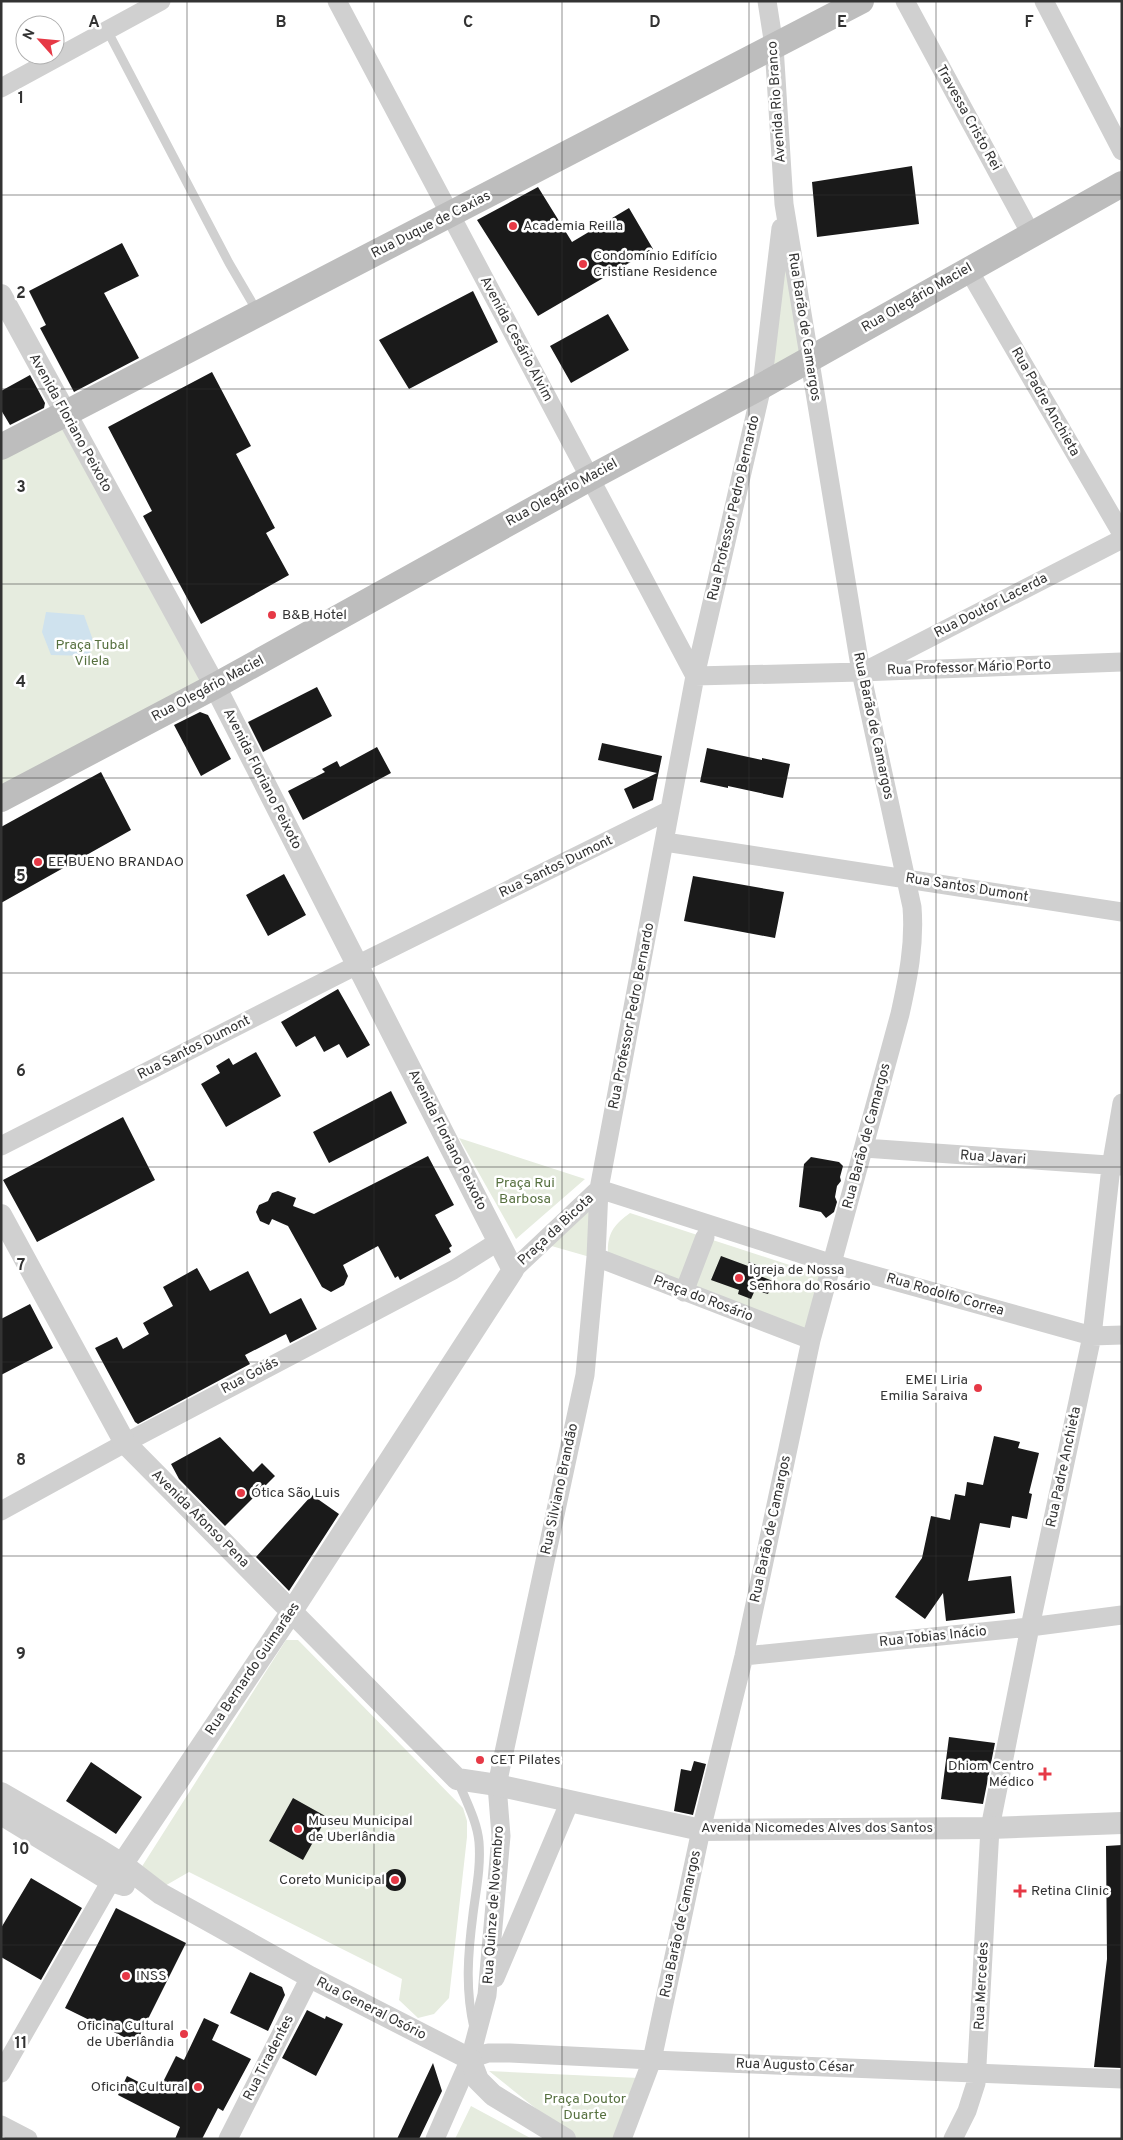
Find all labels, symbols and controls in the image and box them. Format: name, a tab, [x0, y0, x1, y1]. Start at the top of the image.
text: A	[88, 13, 100, 33]
text: B	[275, 13, 287, 33]
text: C	[463, 13, 473, 33]
text: D	[649, 13, 661, 33]
text: E	[837, 13, 847, 33]
text: F	[1024, 13, 1034, 33]
north arrow	[15, 15, 65, 65]
text: N	[20, 26, 40, 43]
street label: Avenida Rio Branco	[764, 40, 790, 164]
street label: Travessa Cristo Rei	[932, 62, 1004, 174]
text: 1	[18, 89, 24, 109]
street label: Rua Duque de Caxias	[368, 188, 494, 262]
place label: Academia Reilla	[523, 218, 623, 235]
marker: Academia Reilla	[507, 220, 519, 232]
place label: Condomínio Edifício Cristiane Residence	[593, 248, 718, 281]
street label: Rua Barão de Camargos	[784, 252, 824, 402]
marker: Condomínio Edifício Cristiane Residence	[577, 258, 589, 270]
street label: Rua Olegário Maciel	[859, 259, 975, 337]
street label: Avenida Cesário Alvim	[476, 274, 556, 404]
text: 2	[16, 284, 26, 304]
street label: Rua Padre Anchieta	[1007, 344, 1083, 460]
street label: Avenida Floriano Peixoto	[25, 351, 115, 495]
street label: Rua Professor Pedro Bernardo	[704, 413, 764, 602]
street label: Rua Olegário Maciel	[503, 455, 621, 531]
text: 3	[16, 478, 26, 498]
street label: Rua Doutor Lacerda	[931, 570, 1051, 642]
place label: B&B Hotel	[282, 607, 347, 624]
marker: B&B Hotel	[266, 609, 278, 621]
park label: Praça Tubal Vilela	[55, 637, 129, 670]
street label: Rua Barão de Camargos	[849, 651, 897, 801]
street label: Rua Olegário Maciel	[149, 652, 267, 726]
street label: Rua Professor Mário Porto	[887, 657, 1052, 679]
text: 4	[16, 673, 26, 693]
street label: Avenida Floriano Peixoto	[219, 706, 305, 852]
street label: Rua Santos Dumont	[496, 832, 616, 902]
place label: EE BUENO BRANDAO	[48, 854, 184, 871]
marker: EE BUENO BRANDAO	[32, 856, 44, 868]
text: 5	[16, 867, 26, 887]
street label: Rua Santos Dumont	[904, 870, 1030, 906]
street label: Rua Professor Pedro Bernardo	[606, 921, 658, 1111]
street label: Rua Santos Dumont	[135, 1012, 253, 1084]
street label: Rua Barão de Camargos	[839, 1061, 895, 1211]
text: 6	[16, 1062, 26, 1082]
street label: Avenida Floriano Peixoto	[404, 1067, 490, 1213]
street label: Rua Javari	[959, 1147, 1027, 1169]
park label: Praça Rui Barbosa	[495, 1175, 555, 1208]
street label: Praça da Bicota	[514, 1190, 598, 1270]
text: 7	[17, 1256, 25, 1276]
place label: Igreja de Nossa Senhora do Rosário	[749, 1262, 871, 1295]
street label: Rua Rodolfo Correa	[884, 1270, 1006, 1320]
street label: Praça do Rosário	[651, 1272, 755, 1326]
marker: Igreja de Nossa Senhora do Rosário	[733, 1272, 745, 1284]
street label: Rua Goiás	[218, 1354, 282, 1398]
place label: EMEI Liria Emilia Saraiva	[880, 1372, 968, 1405]
marker: EMEI Liria Emilia Saraiva	[972, 1382, 984, 1394]
street label: Rua Padre Anchieta	[1043, 1405, 1085, 1529]
street label: Rua Silviano Brandão	[538, 1422, 582, 1556]
text: 8	[16, 1451, 26, 1471]
street label: Rua Barão de Camargos	[747, 1454, 795, 1604]
street label: Avenida Afonso Pena	[147, 1466, 253, 1572]
place label: Ótica São Luis	[251, 1484, 340, 1502]
marker: Ótica São Luis	[235, 1487, 247, 1499]
street label: Rua Bernardo Guimarães	[202, 1599, 304, 1739]
street label: Rua Tobias Inácio	[878, 1623, 988, 1651]
text: 9	[16, 1645, 26, 1665]
place label: CET Pilates	[490, 1752, 561, 1769]
marker: CET Pilates	[474, 1754, 486, 1766]
place label: Dhiom Centro Médico	[948, 1758, 1034, 1791]
marker: Dhiom Centro Médico	[1038, 1767, 1052, 1781]
place label: Museu Municipal de Uberlândia	[308, 1813, 413, 1846]
street label: Avenida Nicomedes Alves dos Santos	[701, 1820, 933, 1837]
marker: Museu Municipal de Uberlândia	[292, 1823, 304, 1835]
street label: Rua Quinze de Novembro	[480, 1825, 508, 1985]
text: 10	[13, 1840, 29, 1860]
street label: Rua Barão de Camargos	[657, 1849, 705, 1999]
place label: Coreto Municipal	[279, 1872, 385, 1889]
marker: Coreto Municipal	[389, 1874, 401, 1886]
place label: Retina Clinic	[1031, 1883, 1109, 1900]
marker: Retina Clinic	[1013, 1884, 1027, 1898]
street label: Rua Mercedes	[971, 1941, 993, 2031]
place label: INSS	[136, 1968, 167, 1985]
marker: INSS	[120, 1970, 132, 1982]
street label: Rua General Osório	[313, 1974, 429, 2044]
street label: Rua Tiradentes	[240, 2012, 298, 2104]
place label: Oficina Cultural de Uberlândia	[77, 2018, 174, 2051]
marker: Oficina Cultural de Uberlândia	[178, 2028, 190, 2040]
text: 11	[15, 2034, 27, 2054]
street label: Rua Augusto César	[735, 2055, 855, 2077]
place label: Oficina Cultural	[91, 2079, 188, 2096]
marker: Oficina Cultural	[192, 2081, 204, 2093]
park label: Praça Doutor Duarte	[544, 2091, 627, 2124]

